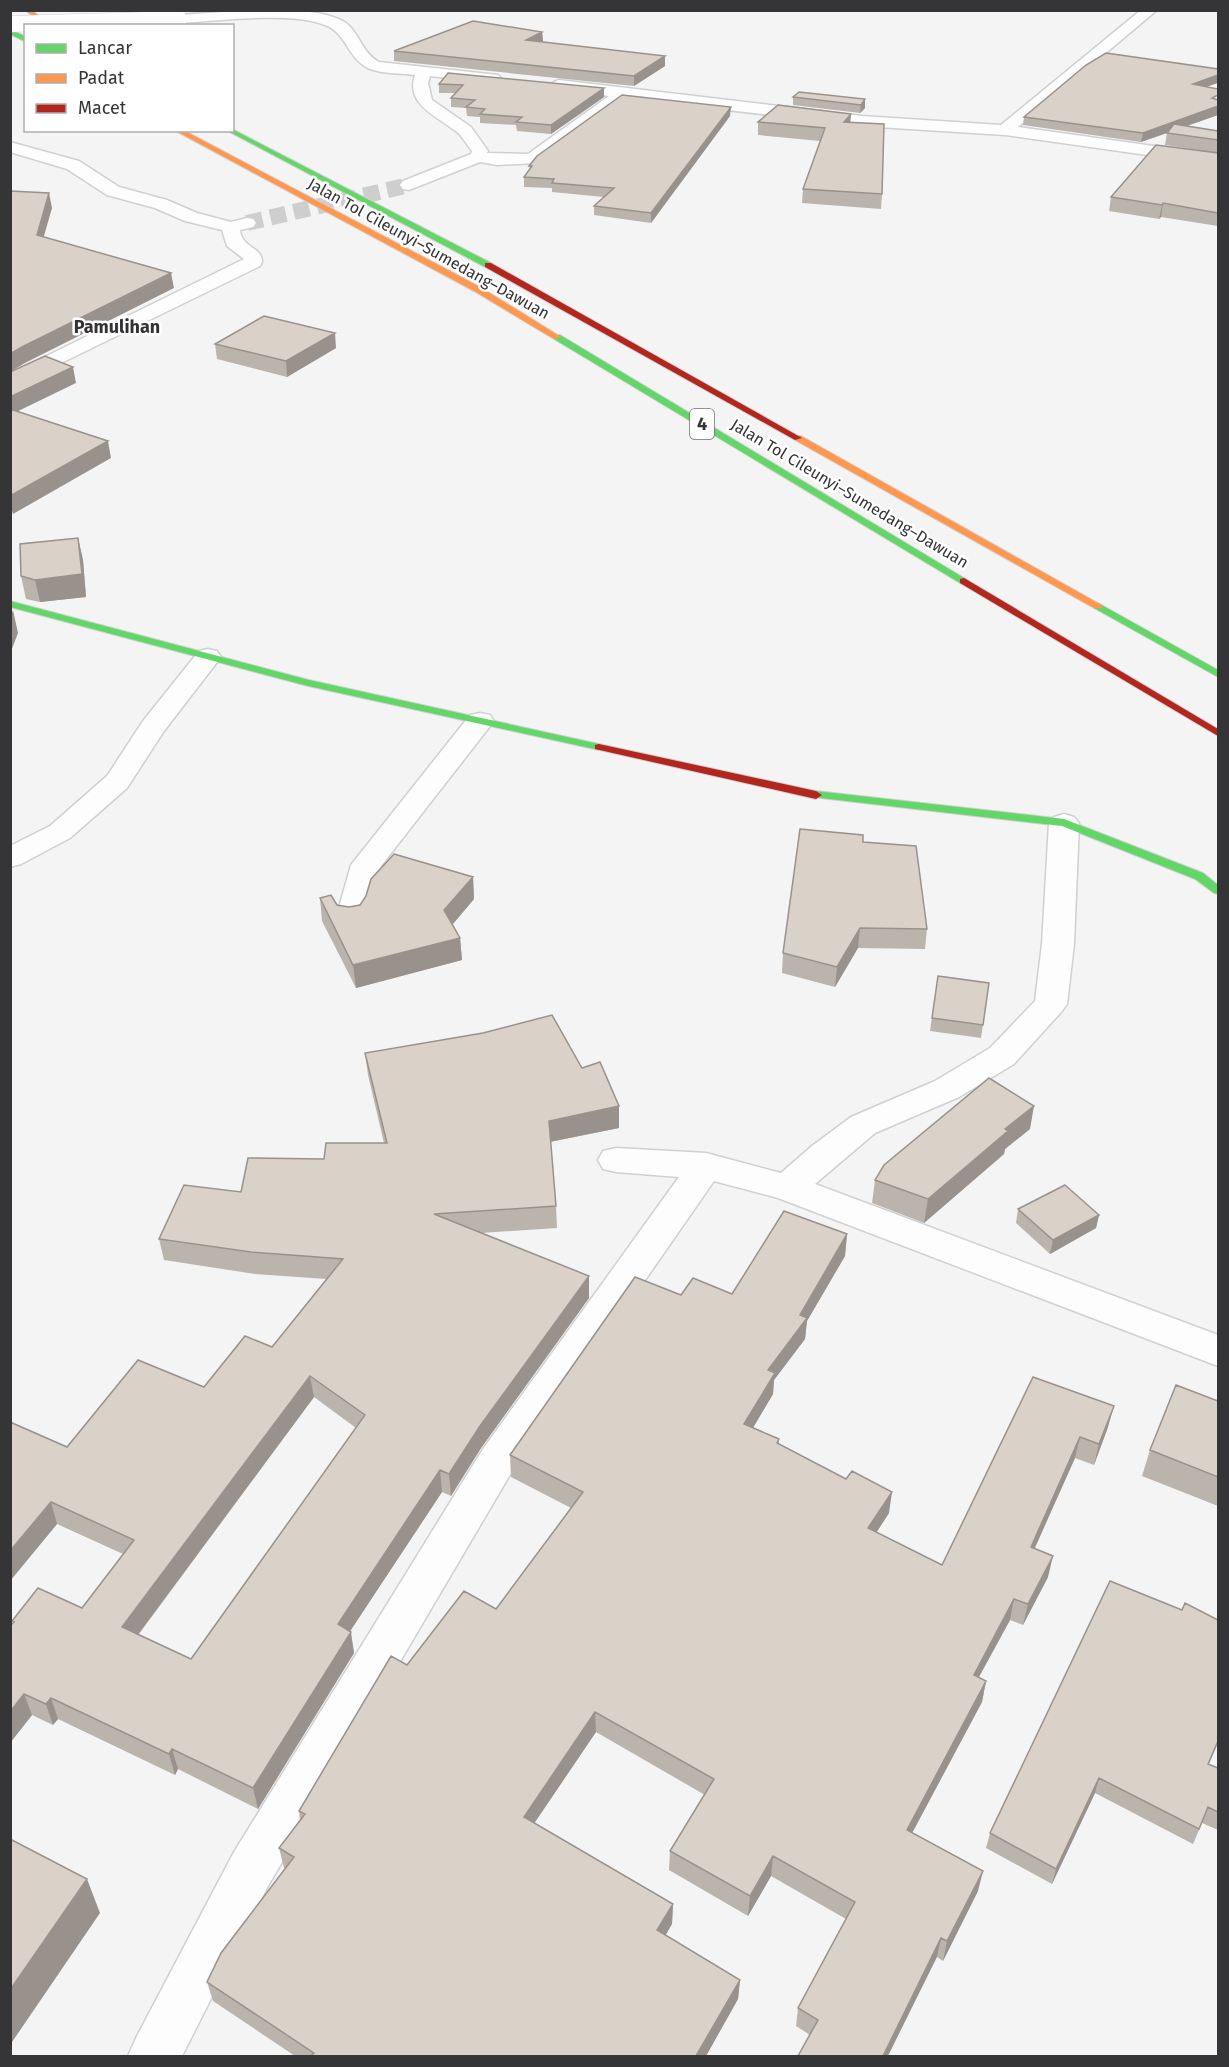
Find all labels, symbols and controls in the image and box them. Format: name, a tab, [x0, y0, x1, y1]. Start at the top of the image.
legend	[24, 24, 234, 132]
text: Lancar	[78, 37, 132, 59]
text: Padat	[78, 67, 125, 89]
text: Macet	[78, 97, 127, 119]
street label: Jalan Tol Cileunyi–Sumedang–Dawuan	[304, 174, 553, 323]
district label: Pamulihan	[74, 316, 160, 338]
road number: 4	[690, 409, 714, 439]
street label: Jalan Tol Cileunyi–Sumedang–Dawuan	[728, 415, 972, 572]

